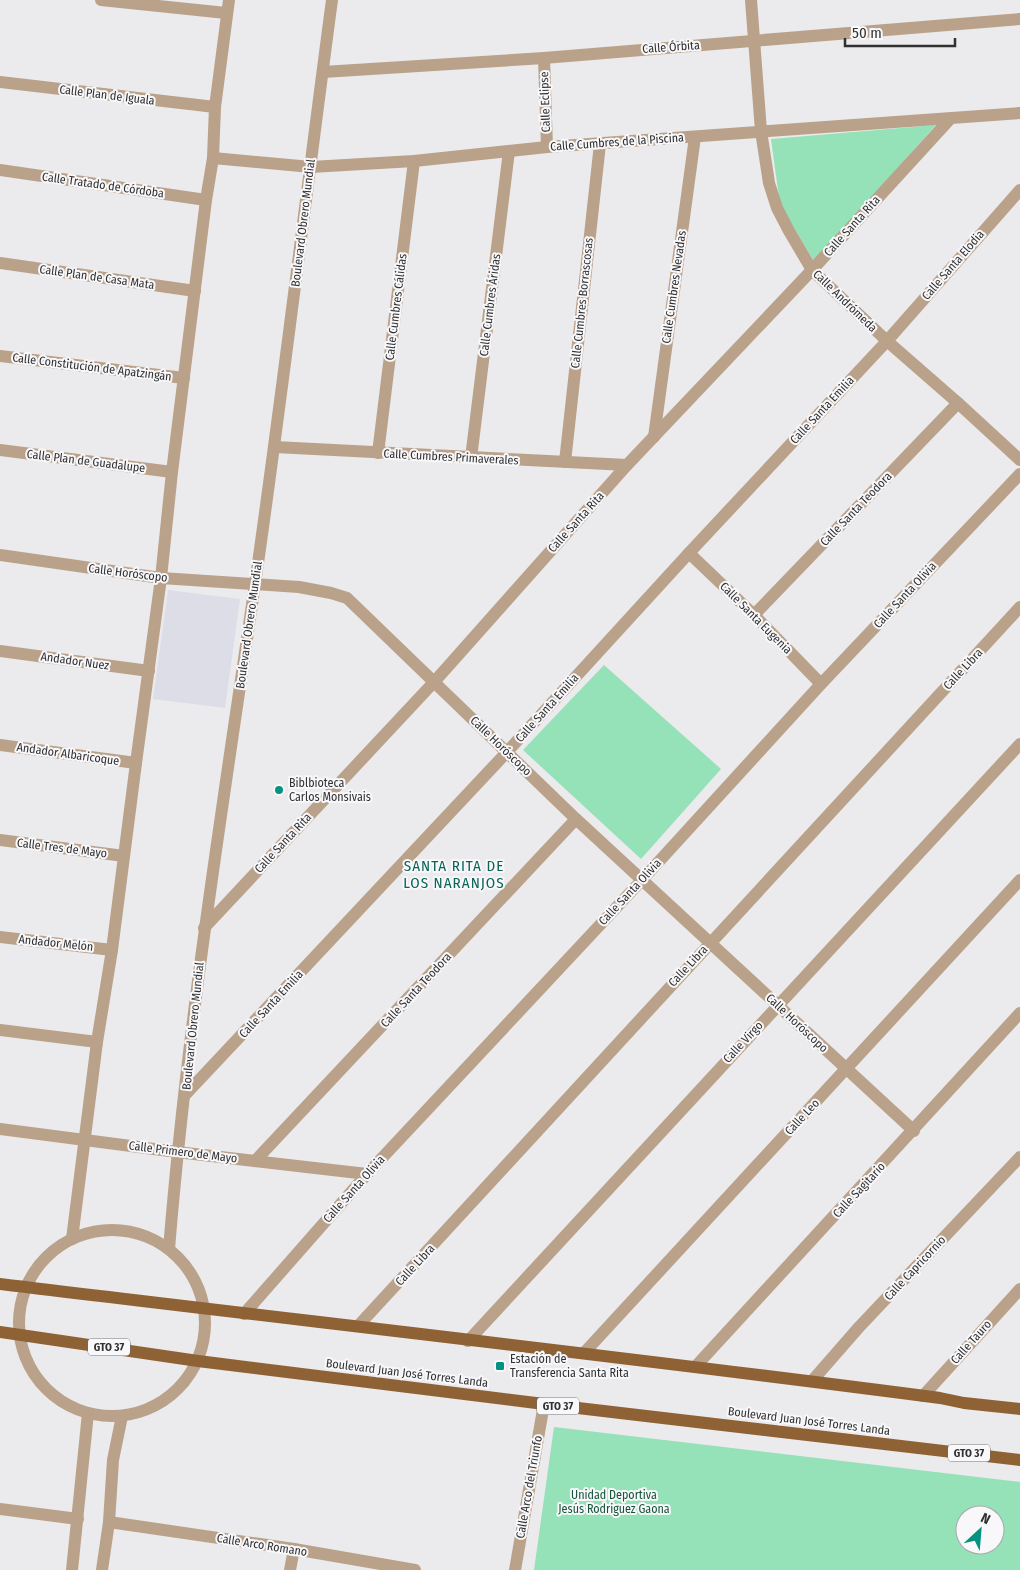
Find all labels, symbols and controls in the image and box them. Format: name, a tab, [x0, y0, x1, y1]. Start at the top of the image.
scale bar	[845, 15, 955, 47]
text: 50 m	[852, 24, 882, 42]
street label: Calle Órbita	[642, 37, 700, 56]
street label: Calle Eclipse	[537, 71, 553, 133]
street label: Calle Plan de Iguala	[59, 82, 156, 108]
street label: Calle Cumbres de la Piscina	[550, 130, 684, 154]
street label: Boulevard Obrero Mundial	[288, 158, 318, 288]
street label: Calle Tratado de Córdoba	[41, 170, 165, 201]
street label: Calle Santa Rita	[821, 193, 883, 259]
street label: Calle Santa Elodia	[919, 227, 987, 303]
street label: Calle Cumbres Nevadas	[659, 230, 689, 344]
street label: Calle Cumbres Borrascosas	[568, 237, 596, 369]
street label: Calle Cumbres Cálidas	[382, 253, 410, 361]
street label: Calle Cumbres Áridas	[476, 253, 503, 357]
street label: Calle Plan de Casa Mata	[39, 262, 155, 292]
street label: Calle Andrómeda	[810, 267, 880, 335]
street label: Calle Constitución de Apatzingán	[12, 350, 172, 384]
street label: Calle Santa Emilia	[787, 373, 857, 447]
street label: Calle Cumbres Primaverales	[383, 446, 519, 468]
street label: Calle Plan de Guadalupe	[26, 447, 146, 475]
street label: Calle Santa Teodora	[817, 469, 895, 549]
street label: Calle Santa Rita	[545, 489, 607, 555]
street label: Calle Santa Olivia	[871, 559, 939, 631]
street label: Boulevard Obrero Mundial	[233, 560, 265, 690]
street label: Calle Horóscopo	[88, 561, 168, 585]
street label: Calle Santa Eugenia	[717, 579, 795, 657]
street label: Calle Libra	[940, 645, 986, 692]
street label: Andador Nuez	[40, 649, 110, 673]
street label: Calle Santa Emilia	[513, 671, 581, 745]
street label: Calle Horóscopo	[468, 713, 534, 779]
street label: Andador Albaricoque	[16, 740, 120, 768]
place label: Biblbioteca Carlos Monsivais	[289, 776, 371, 804]
marker: Biblbioteca Carlos Monsivais	[273, 784, 285, 796]
street label: Calle Santa Rita	[252, 810, 314, 876]
street label: Calle Tres de Mayo	[16, 836, 108, 860]
street label: Calle Santa Olivia	[596, 856, 664, 928]
district label: SANTA RITA DE LOS NARANJOS	[403, 857, 505, 892]
street label: Andador Melón	[18, 932, 94, 954]
street label: Calle Libra	[665, 942, 711, 989]
street label: Calle Santa Teodora	[378, 950, 454, 1030]
street label: Boulevard Obrero Mundial	[179, 961, 207, 1091]
street label: Calle Santa Emilia	[236, 967, 306, 1041]
street label: Calle Horóscopo	[763, 991, 831, 1055]
street label: Calle Virgo	[720, 1018, 766, 1066]
street label: Calle Leo	[782, 1096, 822, 1138]
street label: Calle Primero de Mayo	[128, 1138, 238, 1166]
street label: Calle Santa Olivia	[320, 1152, 388, 1225]
street label: Calle Sagitario	[830, 1159, 888, 1221]
street label: Calle Capricornio	[881, 1233, 949, 1303]
street label: Calle Libra	[392, 1241, 438, 1288]
street label: Calle Tauro	[948, 1317, 994, 1367]
road number: GTO 37	[88, 1338, 130, 1355]
place label: Estación de Transferencia Santa Rita	[510, 1352, 629, 1380]
street label: Boulevard Juan José Torres Landa	[325, 1356, 489, 1390]
marker: Estación de Transferencia Santa Rita	[494, 1360, 506, 1372]
road number: GTO 37	[537, 1398, 579, 1414]
street label: Boulevard Juan José Torres Landa	[727, 1404, 891, 1438]
street label: Calle Arco del Triunfo	[513, 1434, 545, 1540]
road number: GTO 37	[948, 1445, 990, 1462]
park label: Unidad Deportiva Jesús Rodriguez Gaona	[558, 1488, 670, 1516]
north arrow	[955, 1505, 1005, 1555]
text: N	[978, 1509, 993, 1528]
street label: Calle Arco Romano	[216, 1531, 308, 1559]

